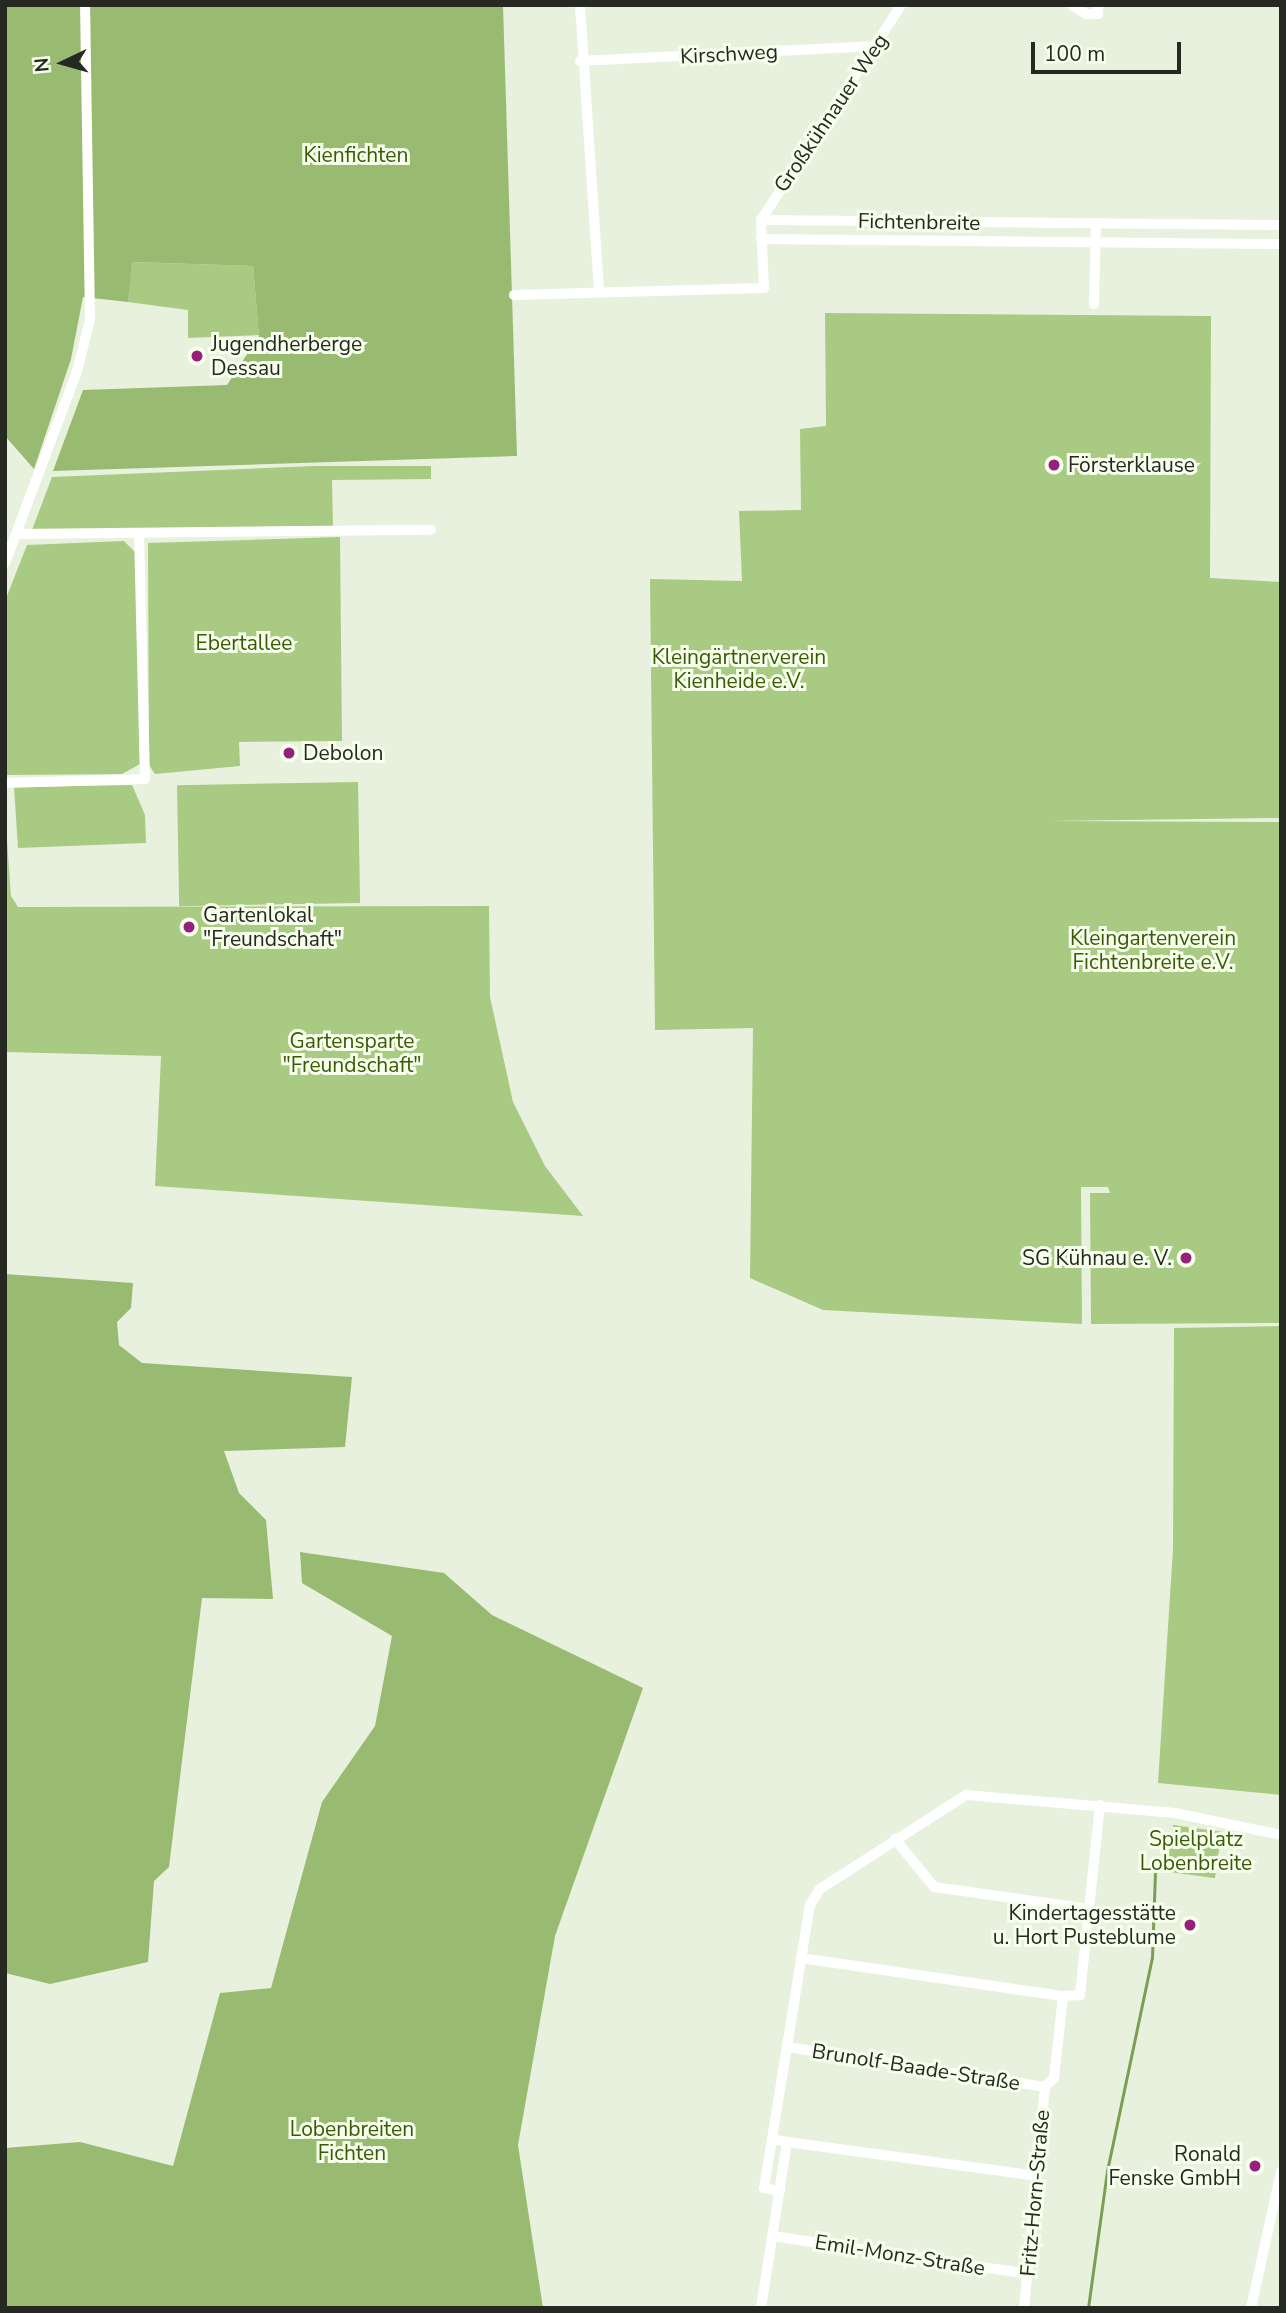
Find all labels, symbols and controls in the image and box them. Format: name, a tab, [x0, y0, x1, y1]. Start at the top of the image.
north arrow	[28, 28, 98, 98]
scale bar	[1034, 28, 1184, 72]
street label: Großkühnauer Weg	[769, 29, 893, 197]
street label: Kirschweg	[679, 39, 779, 69]
text: 100 m	[1044, 40, 1105, 68]
text: N	[29, 57, 56, 73]
park label: Kienfichten	[304, 142, 408, 168]
street label: Fichtenbreite	[858, 208, 980, 236]
place label: Jugendherberge Dessau	[211, 331, 362, 381]
marker: Jugendherberge Dessau	[189, 348, 205, 364]
place label: Försterklause	[1068, 452, 1195, 478]
marker: Försterklause	[1046, 457, 1062, 473]
park label: Ebertallee	[196, 630, 292, 656]
park label: Kleingärtnerverein Kienheide e.V.	[652, 644, 826, 694]
place label: Debolon	[303, 740, 383, 766]
marker: Debolon	[281, 745, 297, 761]
place label: Gartenlokal "Freundschaft"	[203, 902, 342, 952]
marker: Gartenlokal "Freundschaft"	[181, 919, 197, 935]
park label: Kleingartenverein Fichtenbreite e.V.	[1070, 925, 1236, 975]
park label: Gartensparte "Freundschaft"	[283, 1028, 421, 1078]
place label: SG Kühnau e. V.	[1022, 1245, 1172, 1271]
marker: SG Kühnau e. V.	[1178, 1250, 1194, 1266]
park label: Spielplatz Lobenbreite	[1140, 1826, 1252, 1876]
place label: Kindertagesstätte u. Hort Pusteblume	[993, 1900, 1176, 1950]
marker: Kindertagesstätte u. Hort Pusteblume	[1182, 1917, 1198, 1933]
street label: Brunolf-Baade-Straße	[810, 2038, 1022, 2096]
street label: Fritz-Horn-Straße	[1015, 2109, 1055, 2277]
park label: Lobenbreiten Fichten	[290, 2116, 414, 2166]
place label: Ronald Fenske GmbH	[1108, 2141, 1241, 2191]
marker: Ronald Fenske GmbH	[1247, 2158, 1263, 2174]
street label: Emil-Monz-Straße	[813, 2229, 987, 2281]

